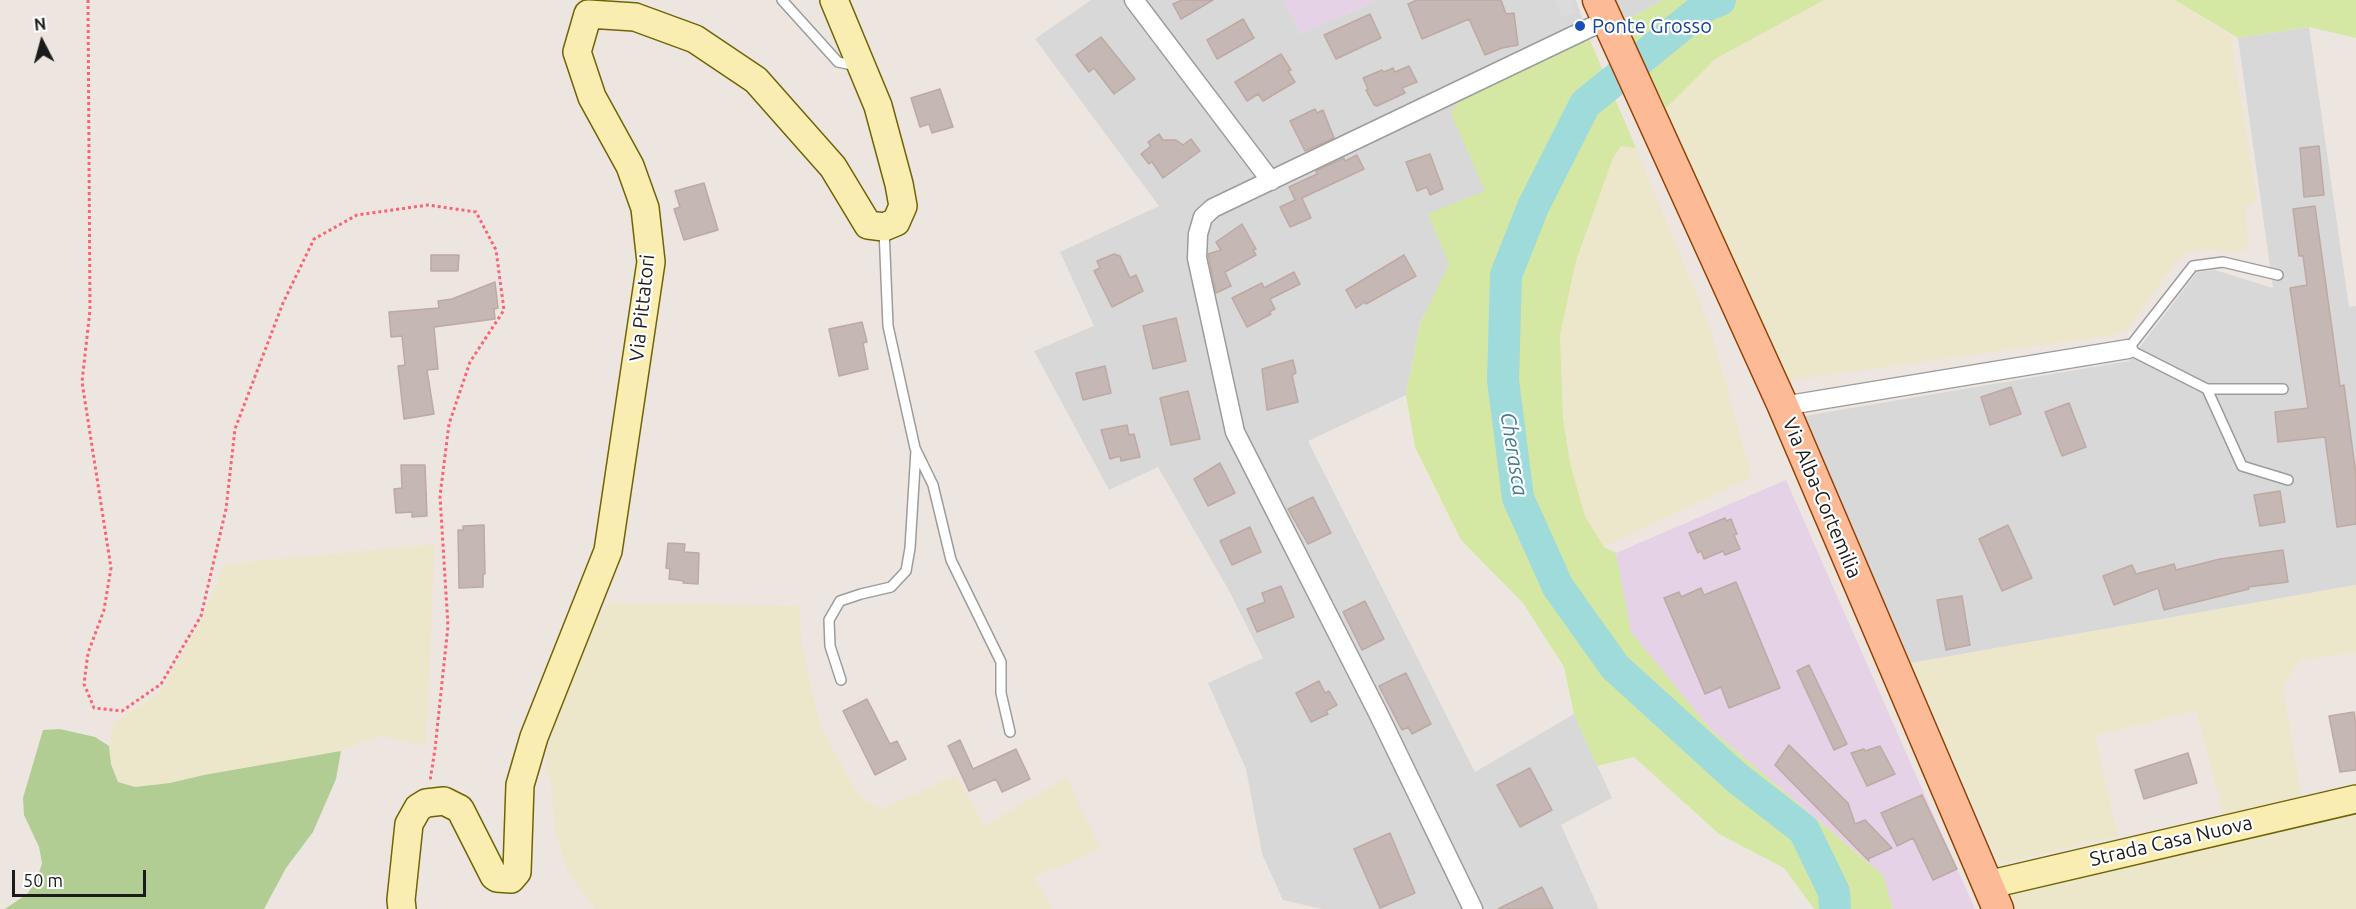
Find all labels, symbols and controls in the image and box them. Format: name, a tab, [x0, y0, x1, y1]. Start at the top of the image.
north arrow	[12, 12, 72, 72]
place label: Ponte Grosso	[1592, 14, 1712, 38]
text: N	[33, 15, 47, 34]
marker: Ponte Grosso	[1573, 19, 1587, 33]
street label: Via Pittatori	[624, 253, 660, 363]
water label: Cherasca	[1495, 410, 1533, 498]
street label: Via Alba-Cortemilia	[1777, 414, 1867, 582]
street label: Strada Casa Nuova	[2087, 811, 2255, 871]
scale bar	[15, 858, 148, 896]
text: 50 m	[23, 870, 63, 890]

